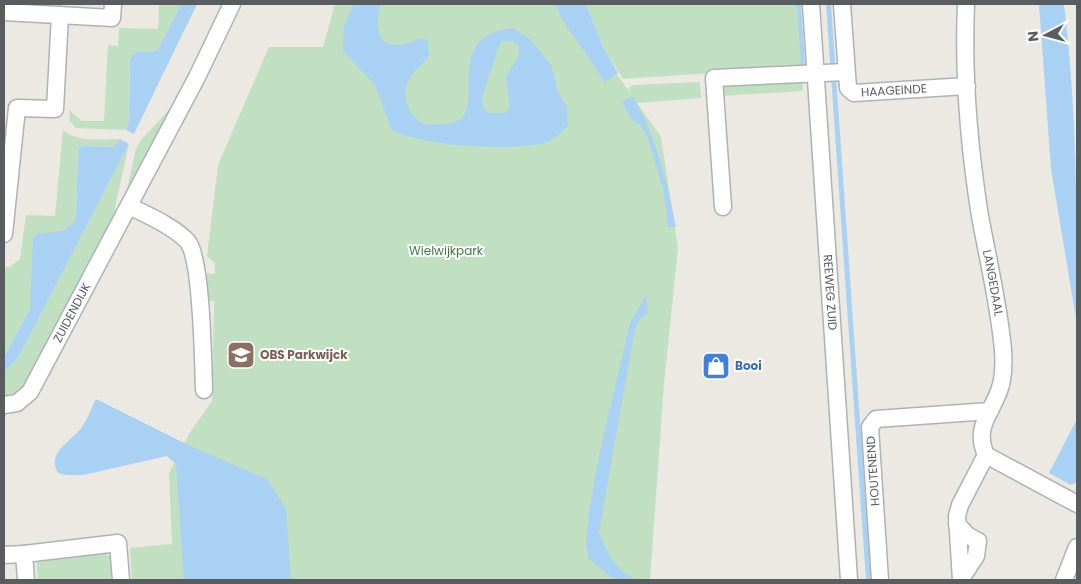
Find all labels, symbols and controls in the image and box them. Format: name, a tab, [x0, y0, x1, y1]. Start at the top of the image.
north arrow	[1021, 10, 1071, 60]
text: N	[1023, 30, 1044, 43]
street label: HAAGEINDE	[860, 80, 927, 101]
park label: Wielwijkpark	[409, 242, 484, 259]
street label: LANGEDAAL	[979, 248, 1008, 317]
street label: REEWEG ZUID	[820, 254, 842, 331]
street label: ZUIDENDIJK	[49, 279, 95, 345]
school or university icon: OBS Parkwijck	[226, 340, 256, 370]
place label: OBS Parkwijck	[260, 346, 348, 363]
shop icon: Booi	[701, 351, 731, 381]
place label: Booi	[735, 357, 762, 374]
street label: HOUTENEND	[862, 436, 883, 507]

